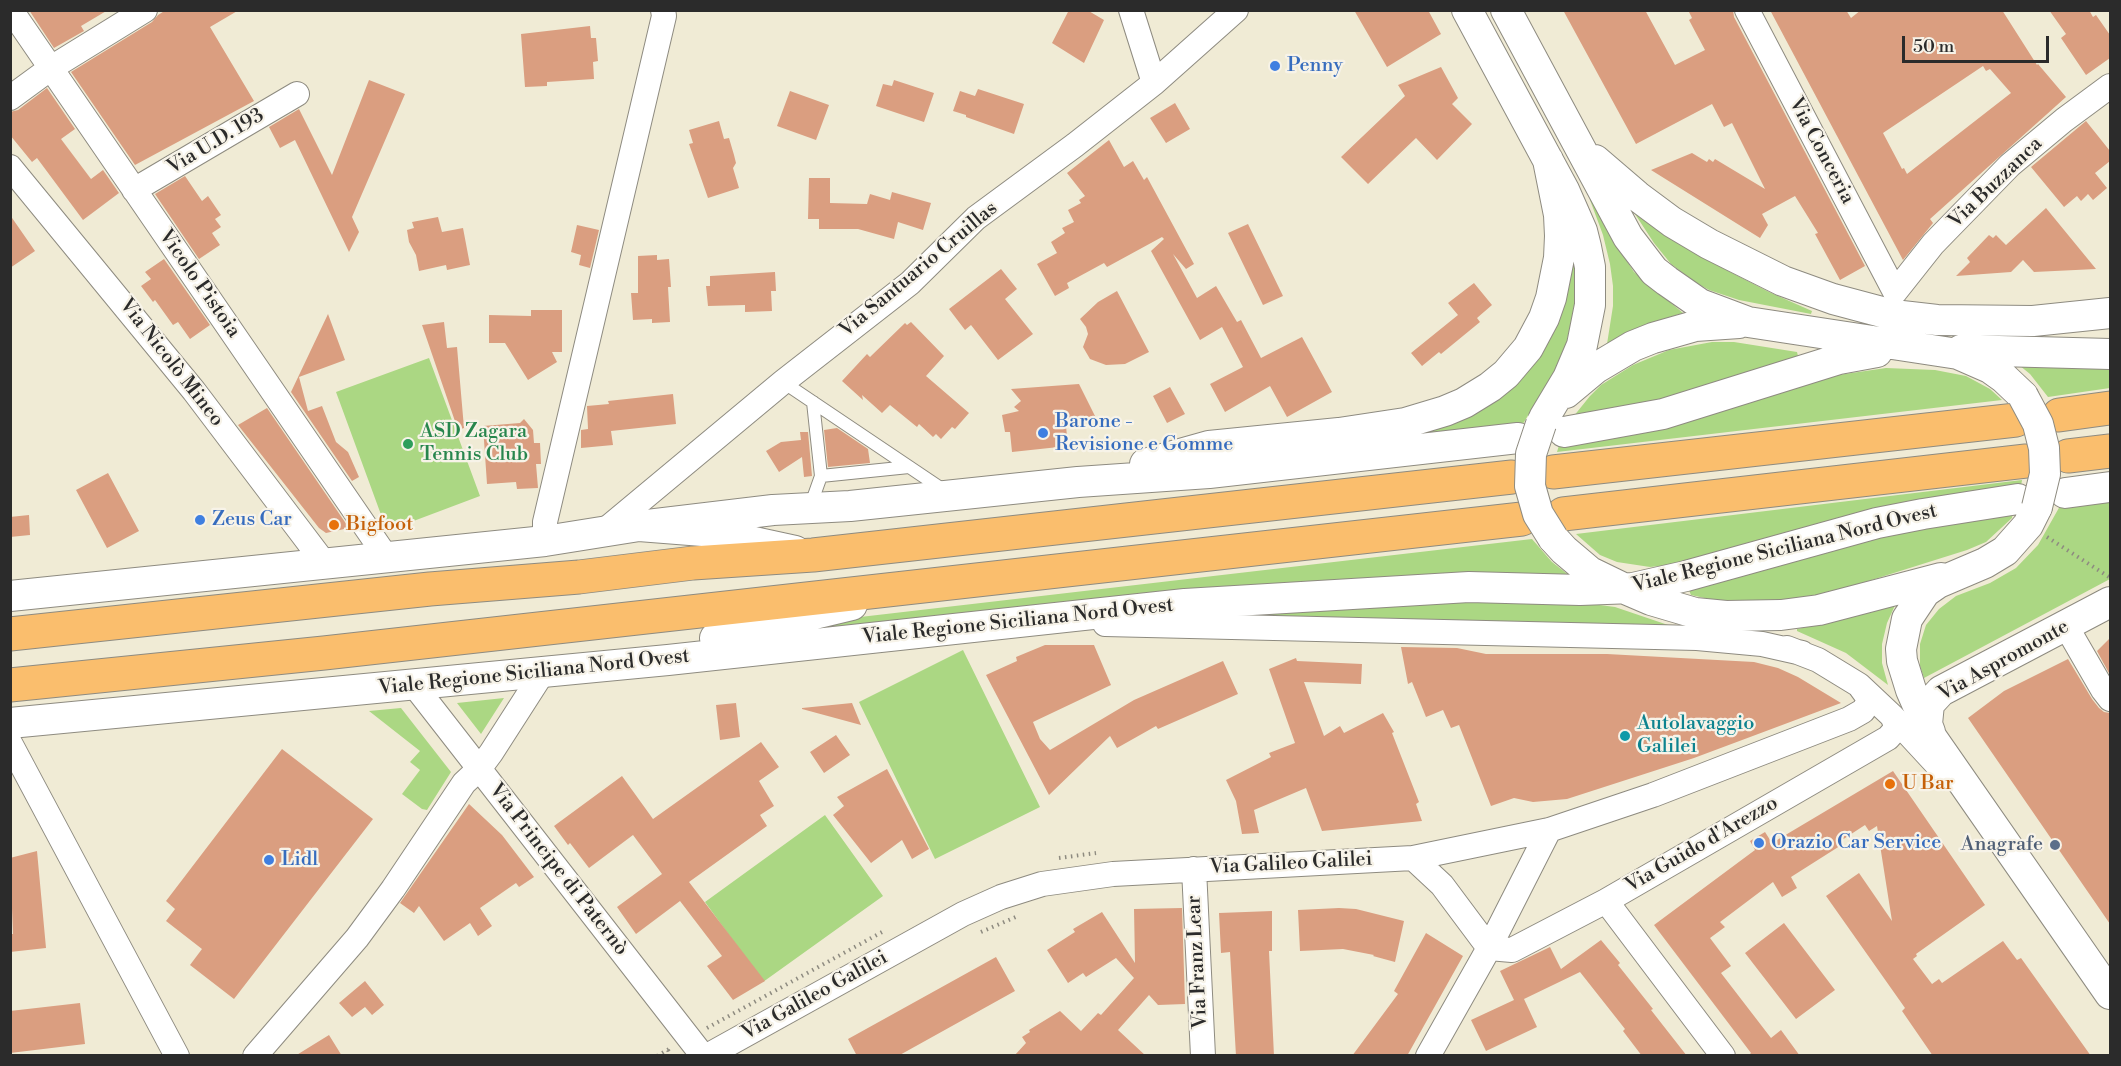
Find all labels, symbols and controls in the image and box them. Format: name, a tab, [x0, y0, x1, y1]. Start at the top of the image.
scale bar	[1905, 24, 2052, 62]
text: 50 m	[1913, 35, 1954, 58]
place label: Penny	[1287, 54, 1343, 78]
marker: Penny	[1268, 59, 1282, 73]
street label: Via Conceria	[1783, 94, 1859, 208]
street label: Via U.D. 193	[163, 104, 269, 180]
street label: Via Buzzanca	[1944, 132, 2048, 234]
street label: Via Santuario Cruillas	[835, 197, 1003, 343]
street label: Vicolo Pistoia	[153, 225, 245, 343]
street label: Via Nicolò Mineo	[114, 294, 228, 432]
place label: Barone - Revisione e Gomme	[1055, 410, 1233, 457]
place label: ASD Zagara Tennis Club	[420, 420, 528, 467]
marker: Barone - Revisione e Gomme	[1036, 426, 1050, 440]
marker: ASD Zagara Tennis Club	[401, 437, 415, 451]
street label: Viale Regione Siciliana Nord Ovest	[1630, 500, 1940, 598]
place label: Zeus Car	[212, 508, 292, 532]
marker: Zeus Car	[193, 513, 207, 527]
place label: Bigfoot	[346, 513, 413, 537]
marker: Bigfoot	[327, 518, 341, 532]
street label: Viale Regione Siciliana Nord Ovest	[861, 594, 1175, 650]
street label: Via Aspromonte	[1935, 615, 2073, 707]
street label: Viale Regione Siciliana Nord Ovest	[377, 645, 691, 701]
place label: Autolavaggio Galilei	[1637, 712, 1754, 759]
marker: Autolavaggio Galilei	[1618, 729, 1632, 743]
place label: U Bar	[1902, 772, 1954, 796]
marker: U Bar	[1883, 777, 1897, 791]
street label: Via Principe di Paternò	[483, 779, 633, 961]
street label: Via Guido d'Arezzo	[1622, 792, 1782, 898]
place label: Orazio Car Service	[1771, 831, 1941, 855]
place label: Anagrafe	[1961, 833, 2043, 857]
marker: Orazio Car Service	[1752, 836, 1766, 850]
marker: Anagrafe	[2048, 838, 2062, 852]
place label: Lidl	[281, 848, 318, 872]
street label: Via Galileo Galilei	[1209, 848, 1373, 880]
marker: Lidl	[262, 853, 276, 867]
street label: Via Franz Lear	[1183, 895, 1213, 1029]
street label: Via Galileo Galilei	[738, 946, 892, 1046]

